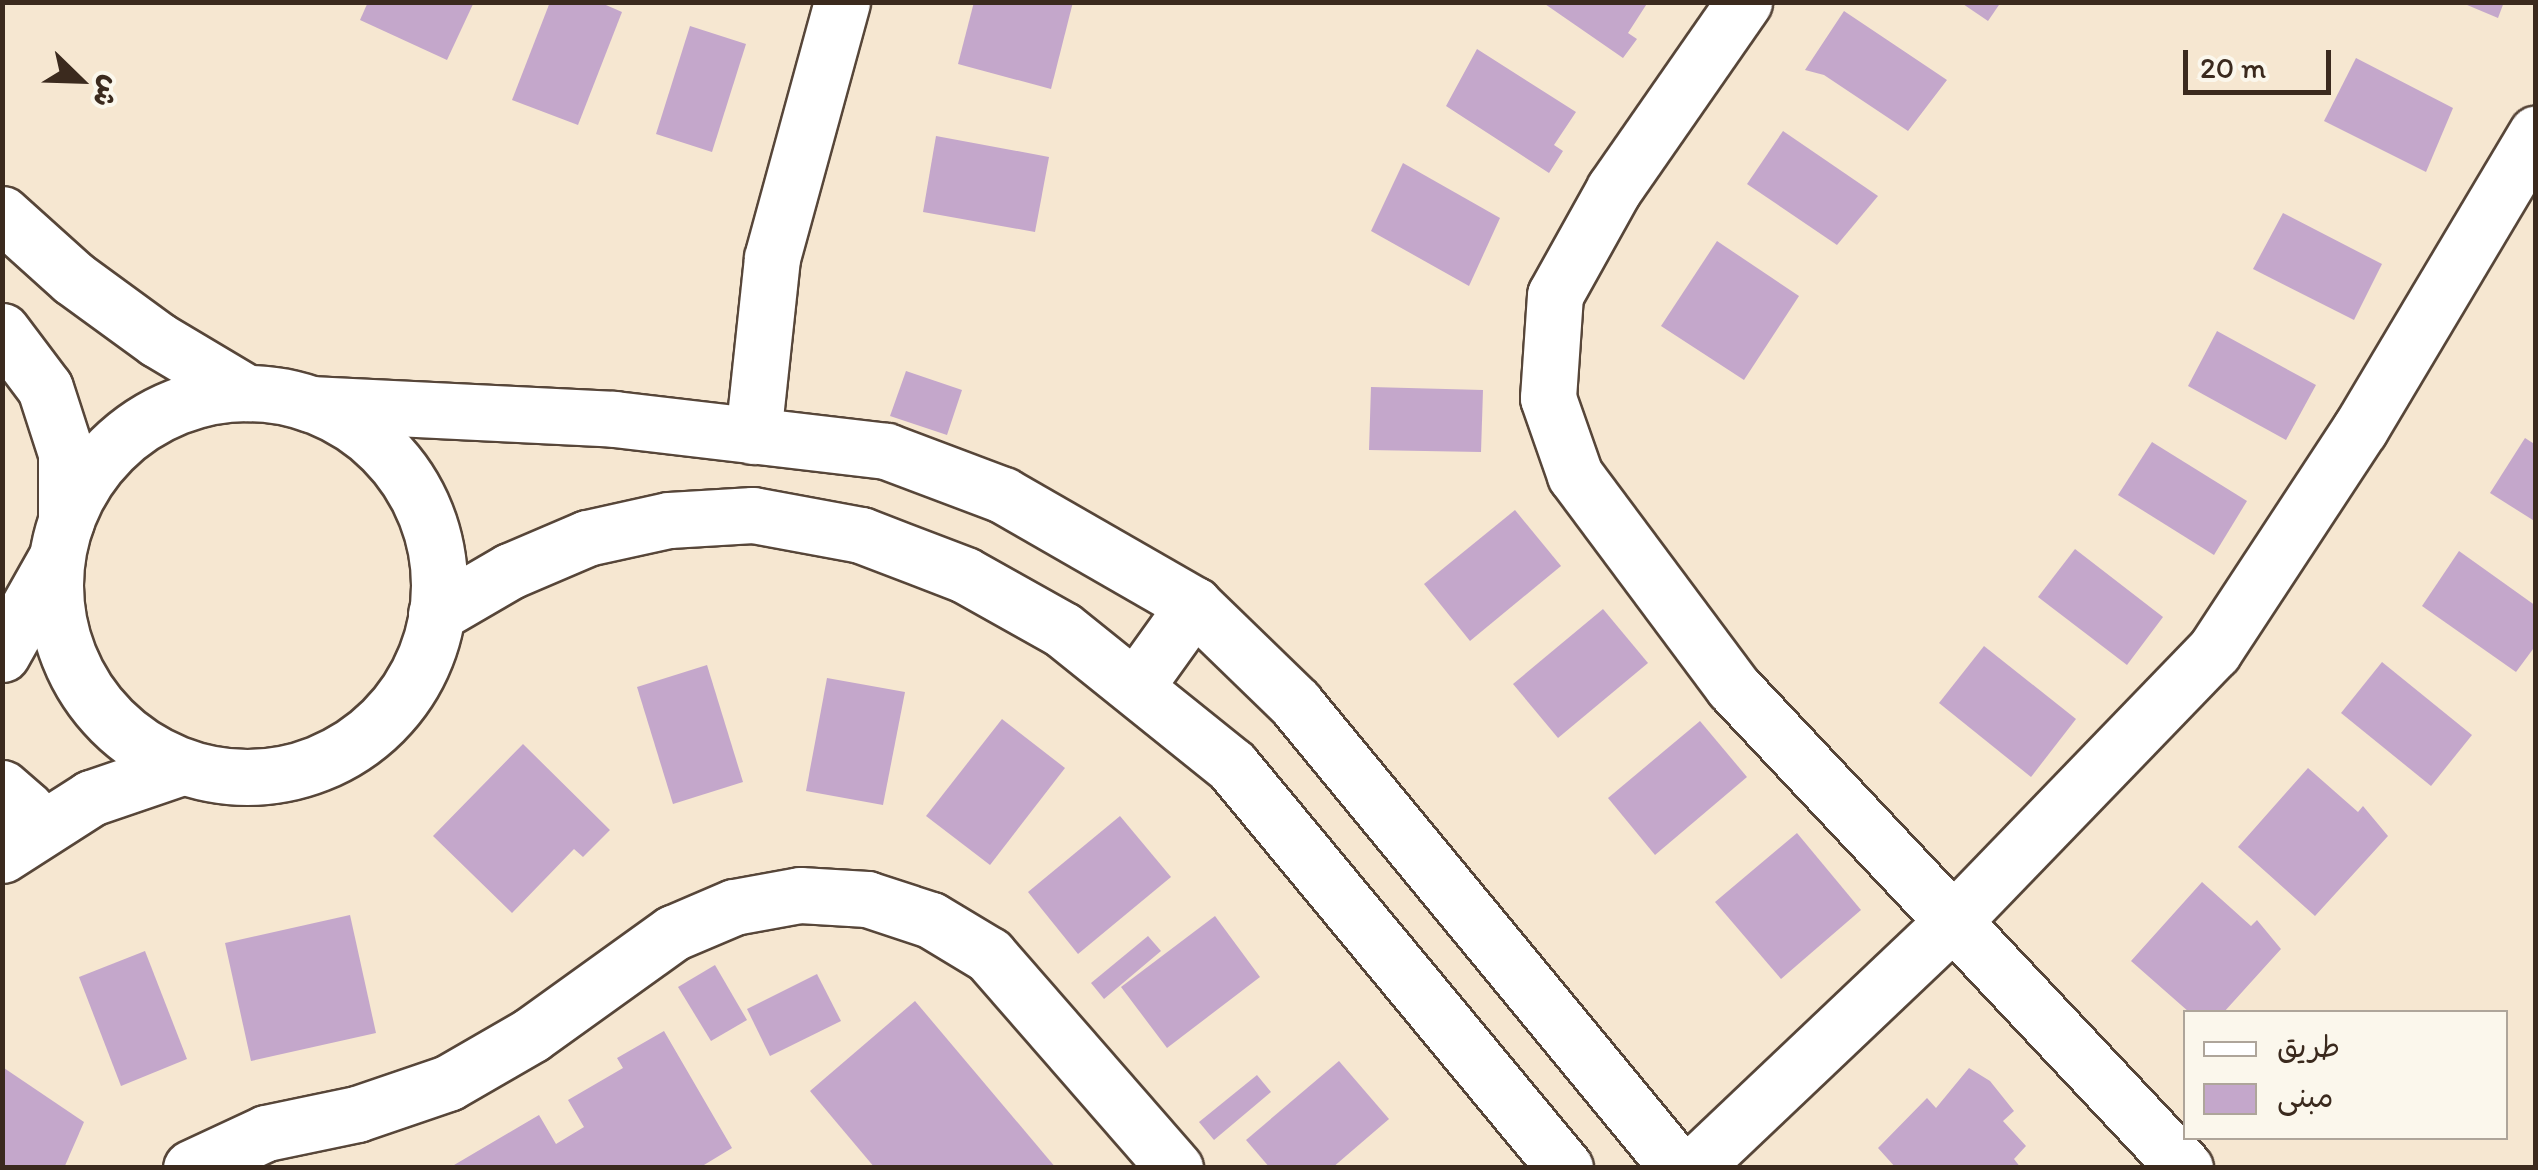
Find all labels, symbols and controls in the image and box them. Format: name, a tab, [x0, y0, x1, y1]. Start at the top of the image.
north arrow	[30, 30, 130, 130]
scale bar	[2188, 30, 2336, 92]
text: 20 m	[2200, 49, 2266, 86]
text: ش	[86, 71, 129, 113]
legend	[2183, 1010, 2508, 1140]
text: طريق	[2277, 1028, 2340, 1065]
text: مبنى	[2277, 1078, 2333, 1115]

